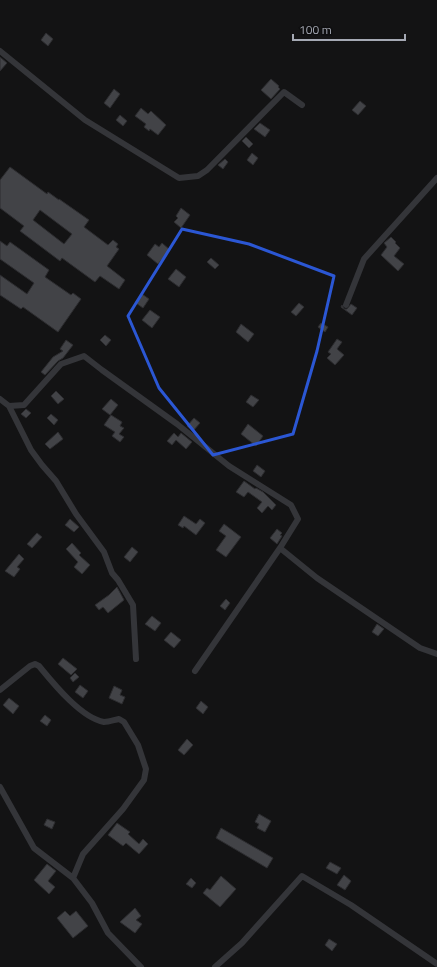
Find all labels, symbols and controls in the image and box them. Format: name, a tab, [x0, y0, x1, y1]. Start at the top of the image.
scale bar	[293, 16, 405, 42]
text: 100 m	[299, 20, 332, 39]

